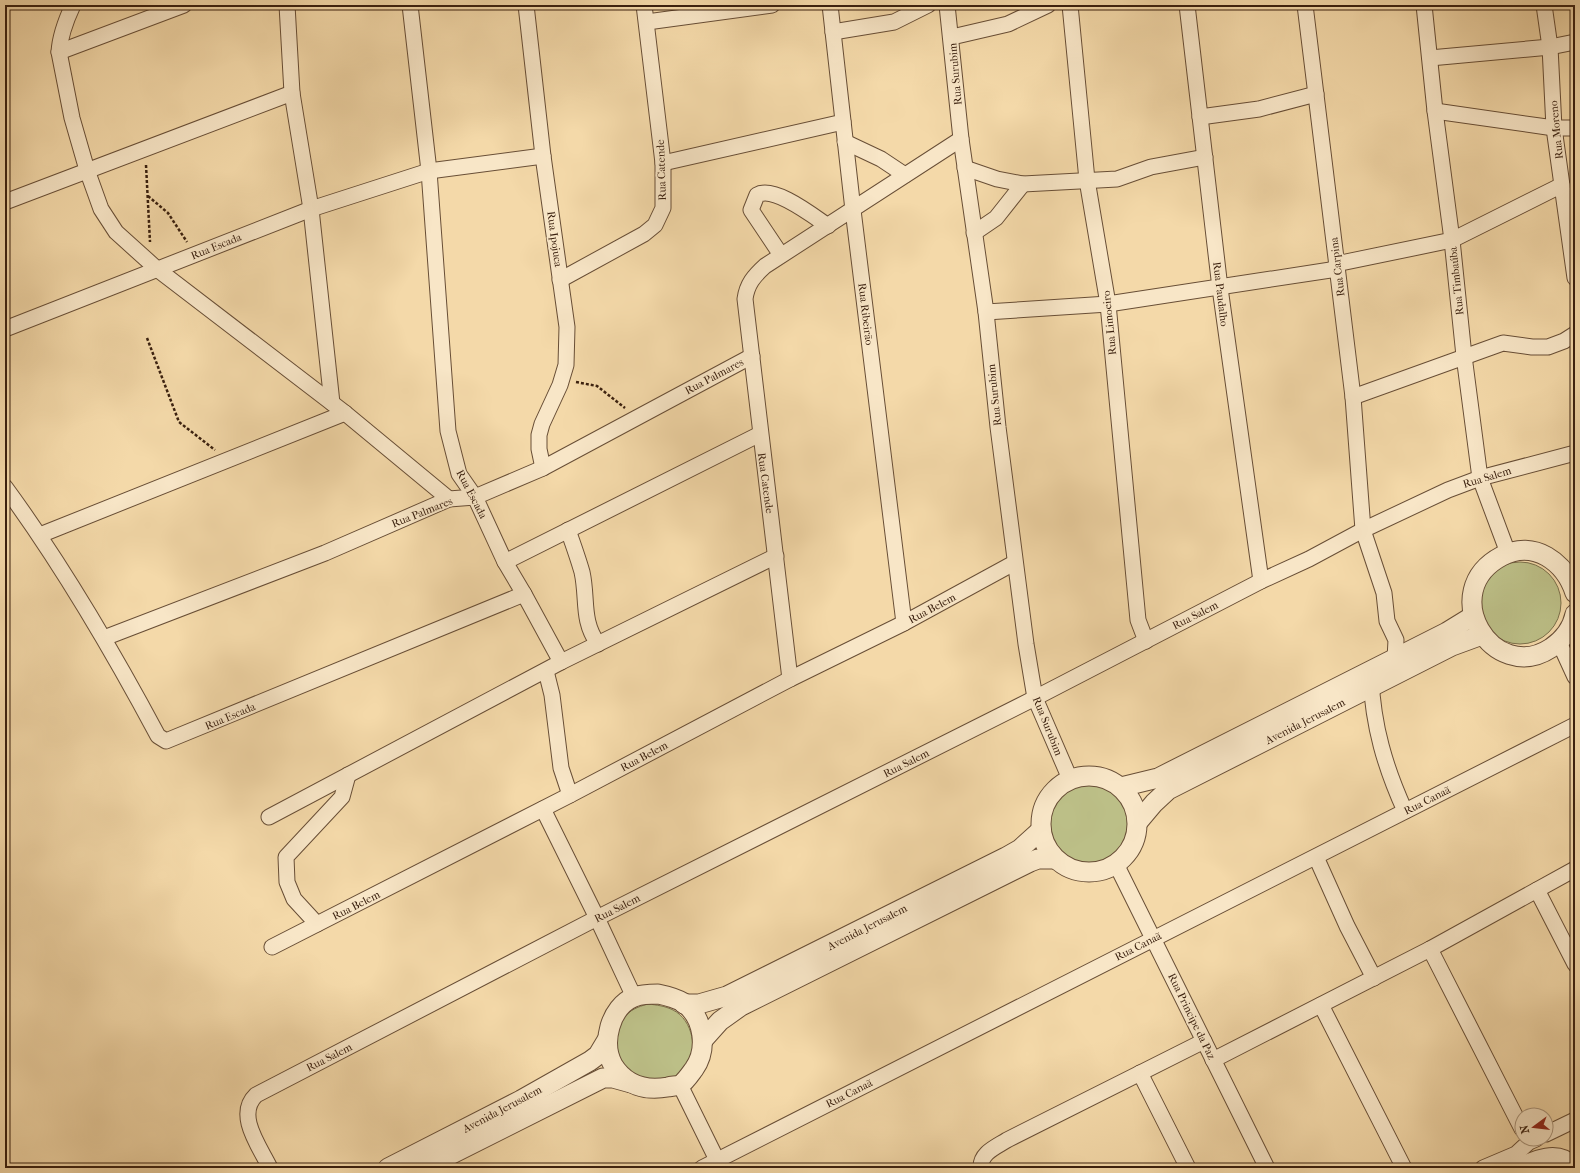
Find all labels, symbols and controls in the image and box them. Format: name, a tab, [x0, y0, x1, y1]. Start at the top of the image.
street label: Rua Surubim	[946, 42, 965, 106]
street label: Rua Moreno	[1547, 100, 1566, 160]
street label: Rua Catende	[654, 139, 669, 201]
street label: Rua Ipojuca	[544, 210, 565, 269]
street label: Rua Escada	[189, 230, 244, 262]
street label: Rua Carpina	[1327, 236, 1348, 297]
street label: Rua Timbaúba	[1446, 245, 1467, 316]
street label: Rua Paudalho	[1210, 261, 1231, 328]
street label: Rua Ribeirão	[855, 282, 876, 346]
street label: Rua Limoeiro	[1100, 290, 1119, 356]
street label: Rua Palmares	[683, 356, 746, 397]
street label: Rua Surubim	[985, 362, 1004, 427]
street label: Rua Catende	[755, 452, 776, 515]
street label: Rua Salem	[1461, 464, 1514, 491]
street label: Rua Escada	[453, 468, 490, 522]
street label: Rua Palmares	[390, 494, 455, 531]
street label: Rua Belem	[906, 590, 959, 626]
street label: Rua Salem	[1170, 598, 1221, 633]
street label: Rua Surubim	[1030, 695, 1066, 758]
street label: Avenida Jerusalem	[1262, 695, 1348, 748]
street label: Rua Escada	[203, 700, 258, 733]
street label: Rua Belem	[618, 738, 671, 774]
street label: Rua Salem	[881, 746, 932, 781]
street label: Rua Canaã	[1402, 783, 1453, 818]
street label: Rua Belem	[330, 888, 383, 923]
street label: Rua Salem	[592, 891, 643, 926]
street label: Avenida Jerusalem	[824, 901, 910, 954]
street label: Rua Canaã	[1113, 929, 1164, 964]
street label: Rua Principe da Paz	[1165, 971, 1218, 1061]
street label: Rua Salem	[304, 1040, 355, 1075]
street label: Rua Canaã	[824, 1076, 875, 1111]
street label: Avenida Jerusalem	[460, 1083, 545, 1136]
north arrow	[1514, 1107, 1554, 1147]
text: N	[1517, 1123, 1532, 1135]

